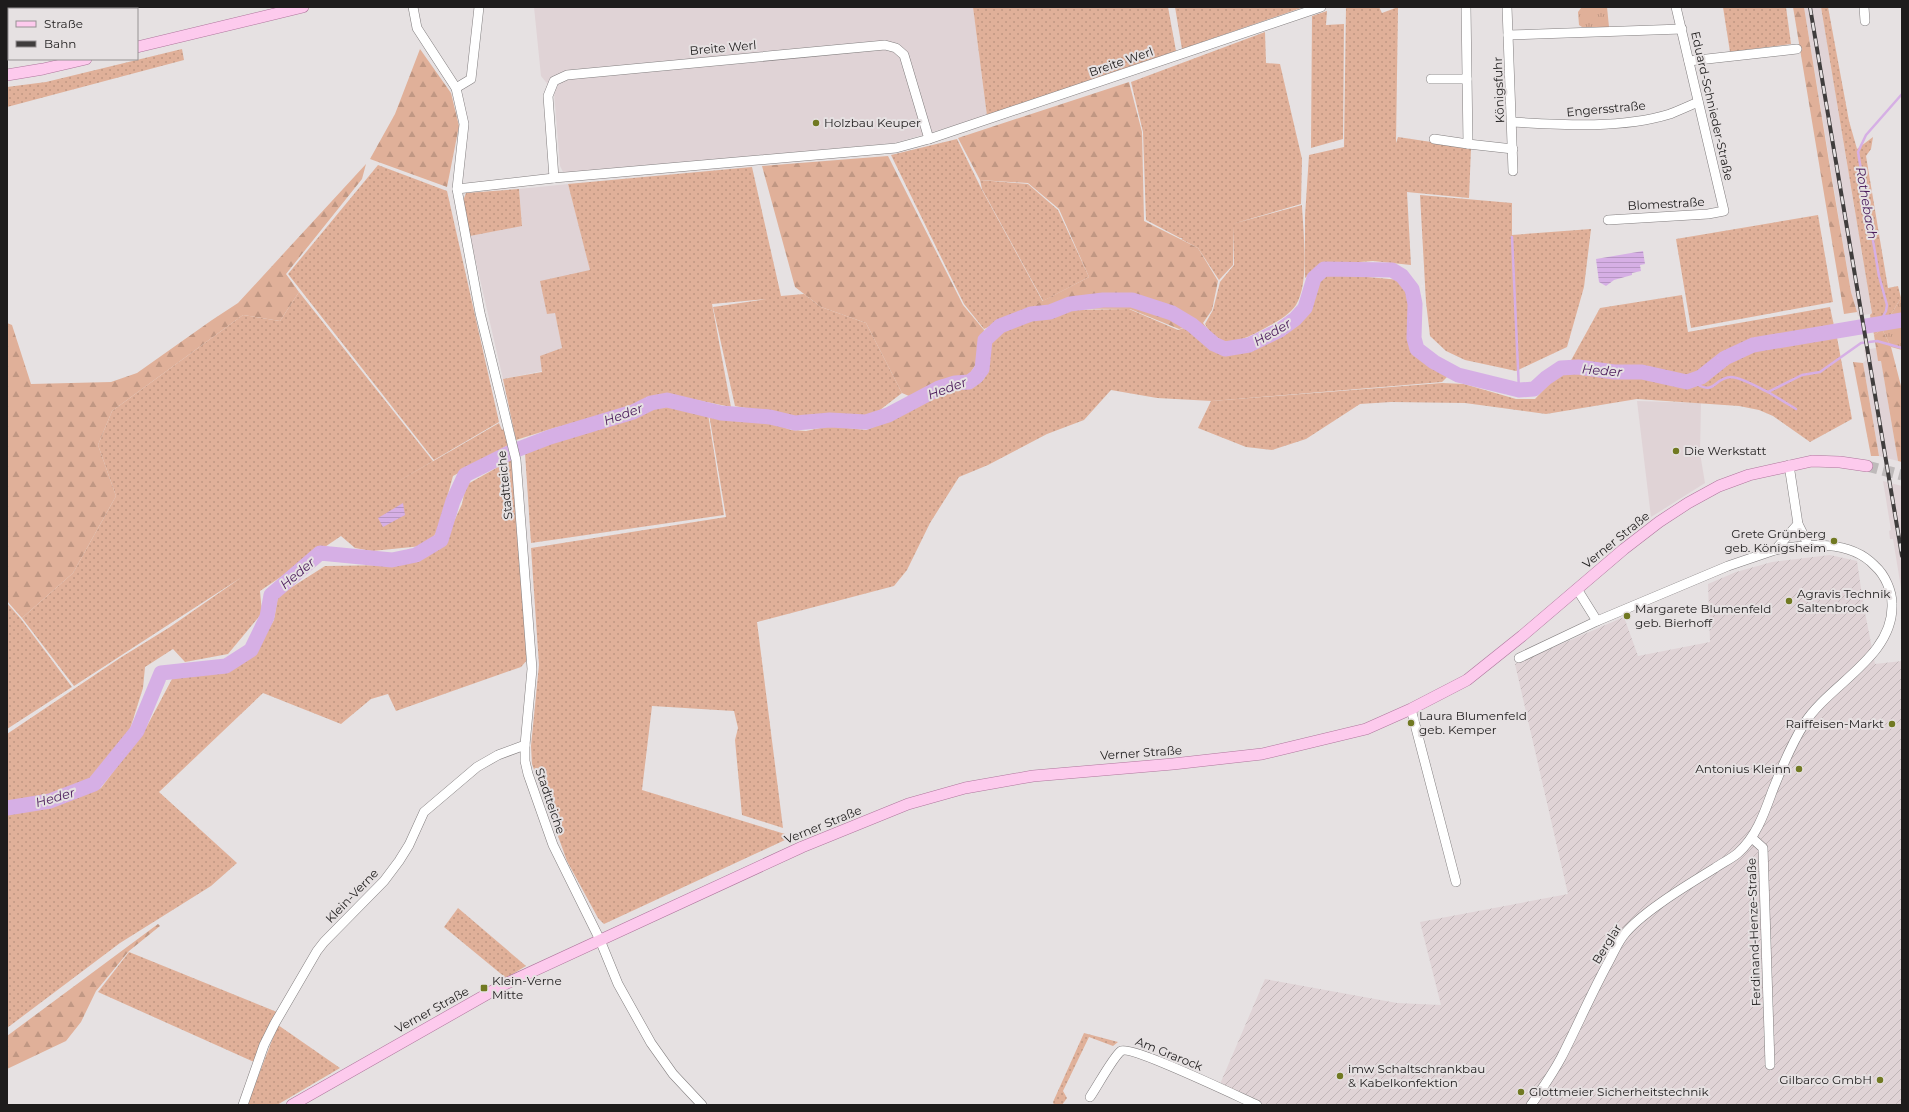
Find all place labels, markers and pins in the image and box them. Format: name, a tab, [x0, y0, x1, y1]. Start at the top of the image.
place label: Holzbau Keuper	[824, 115, 921, 130]
marker: Holzbau Keuper	[811, 118, 821, 128]
place label: Die Werkstatt	[1684, 443, 1766, 458]
marker: Die Werkstatt	[1671, 446, 1681, 456]
place label: Grete Grünberg geb. Königsheim	[1724, 526, 1826, 555]
marker: Grete Grünberg geb. Königsheim	[1829, 536, 1839, 546]
place label: Agravis Technik Saltenbrock	[1797, 586, 1891, 615]
marker: Agravis Technik Saltenbrock	[1784, 596, 1794, 606]
place label: Margarete Blumenfeld geb. Bierhoff	[1635, 601, 1771, 630]
marker: Margarete Blumenfeld geb. Bierhoff	[1622, 611, 1632, 621]
place label: Laura Blumenfeld geb. Kemper	[1419, 708, 1527, 737]
place label: Raiffeisen-Markt	[1785, 716, 1884, 731]
marker: Laura Blumenfeld geb. Kemper	[1406, 718, 1416, 728]
marker: Raiffeisen-Markt	[1887, 719, 1897, 729]
place label: Antonius Kleinn	[1695, 761, 1791, 776]
marker: Antonius Kleinn	[1794, 764, 1804, 774]
place label: Klein-Verne Mitte	[492, 973, 562, 1002]
marker: Klein-Verne Mitte	[479, 983, 489, 993]
place label: imw Schaltschrankbau & Kabelkonfektion	[1348, 1061, 1485, 1090]
marker: imw Schaltschrankbau & Kabelkonfektion	[1335, 1071, 1345, 1081]
place label: Gilbarco GmbH	[1779, 1072, 1872, 1087]
marker: Gilbarco GmbH	[1875, 1075, 1885, 1085]
place label: Glottmeier Sicherheitstechnik	[1529, 1084, 1710, 1099]
marker: Glottmeier Sicherheitstechnik	[1516, 1087, 1526, 1097]

